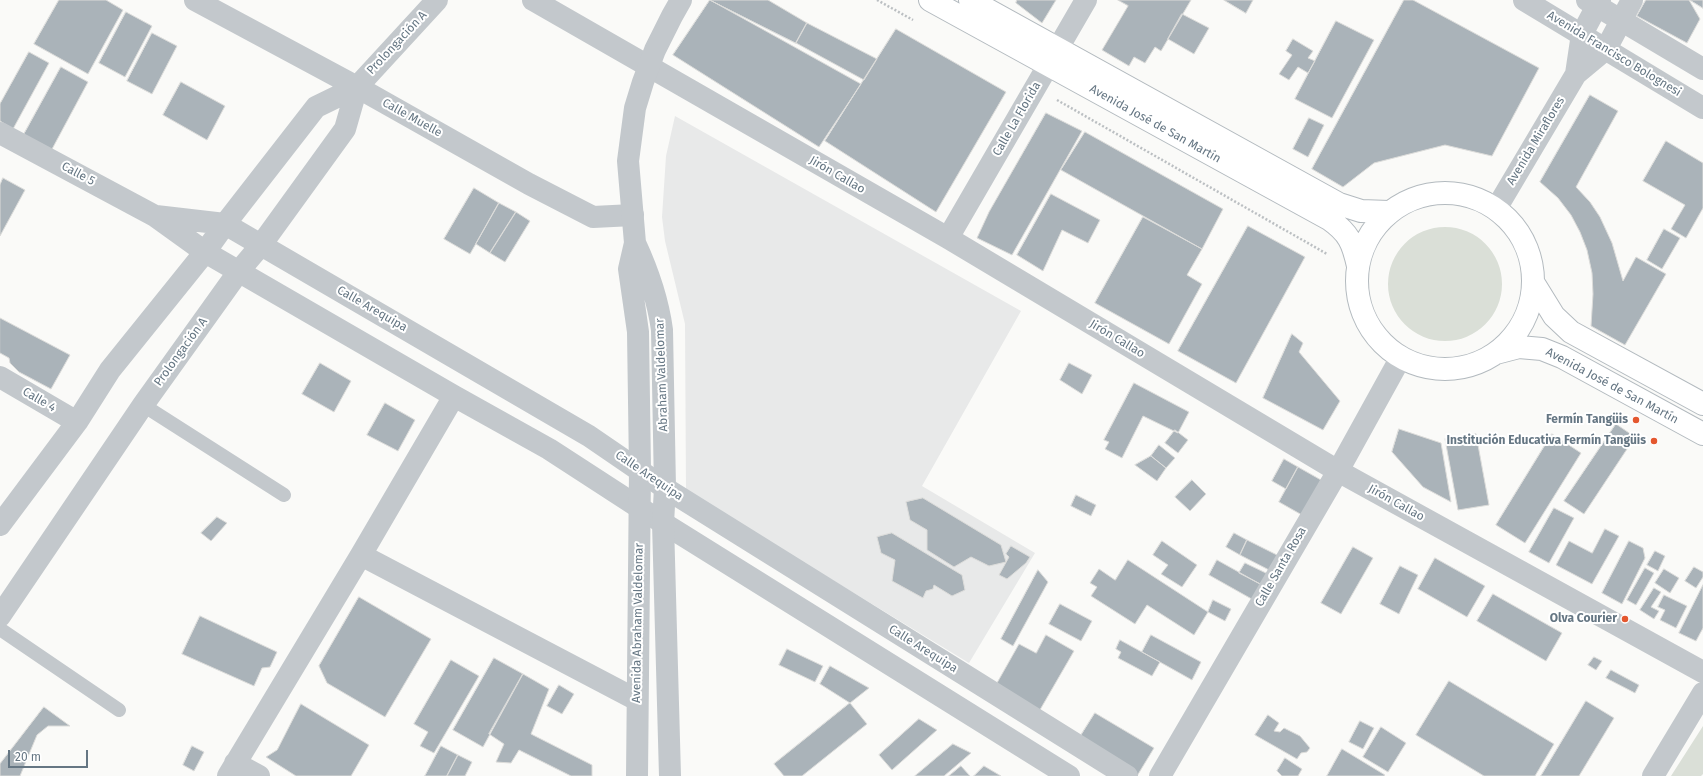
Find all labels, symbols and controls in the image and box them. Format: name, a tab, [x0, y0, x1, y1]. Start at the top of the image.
street label: Prolongación A	[364, 8, 430, 78]
street label: Avenida Francisco Bolognesi	[1544, 8, 1684, 100]
street label: Calle La Florida	[990, 79, 1044, 159]
street label: Avenida José de San Martín	[1087, 82, 1223, 166]
street label: Avenida Miraflores	[1504, 94, 1568, 188]
street label: Calle Muelle	[380, 96, 444, 140]
street label: Jirón Callao	[807, 153, 867, 197]
street label: Calle 5	[59, 159, 97, 189]
street label: Calle Arequipa	[334, 283, 410, 335]
street label: Prolongación A	[151, 315, 211, 389]
street label: Jirón Callao	[1087, 317, 1147, 361]
street label: Abraham Valdelomar	[653, 318, 671, 432]
street label: Avenida José de San Martín	[1543, 345, 1681, 427]
street label: Calle 4	[20, 385, 58, 415]
place label: Fermín Tangüis	[1546, 413, 1628, 427]
marker: Fermín Tangüis	[1631, 415, 1641, 425]
place label: Institución Educativa Fermín Tangüis	[1447, 434, 1646, 448]
marker: Institución Educativa Fermín Tangüis	[1649, 436, 1659, 446]
street label: Calle Arequipa	[612, 448, 686, 504]
street label: Jirón Callao	[1365, 482, 1427, 524]
street label: Calle Santa Rosa	[1252, 524, 1310, 610]
street label: Avenida Abraham Valdelomar	[629, 543, 647, 703]
place label: Olva Courier	[1550, 612, 1617, 626]
marker: Olva Courier	[1620, 614, 1630, 624]
street label: Calle Arequipa	[886, 622, 960, 676]
scale bar	[10, 742, 90, 768]
text: 20 m	[15, 750, 41, 764]

